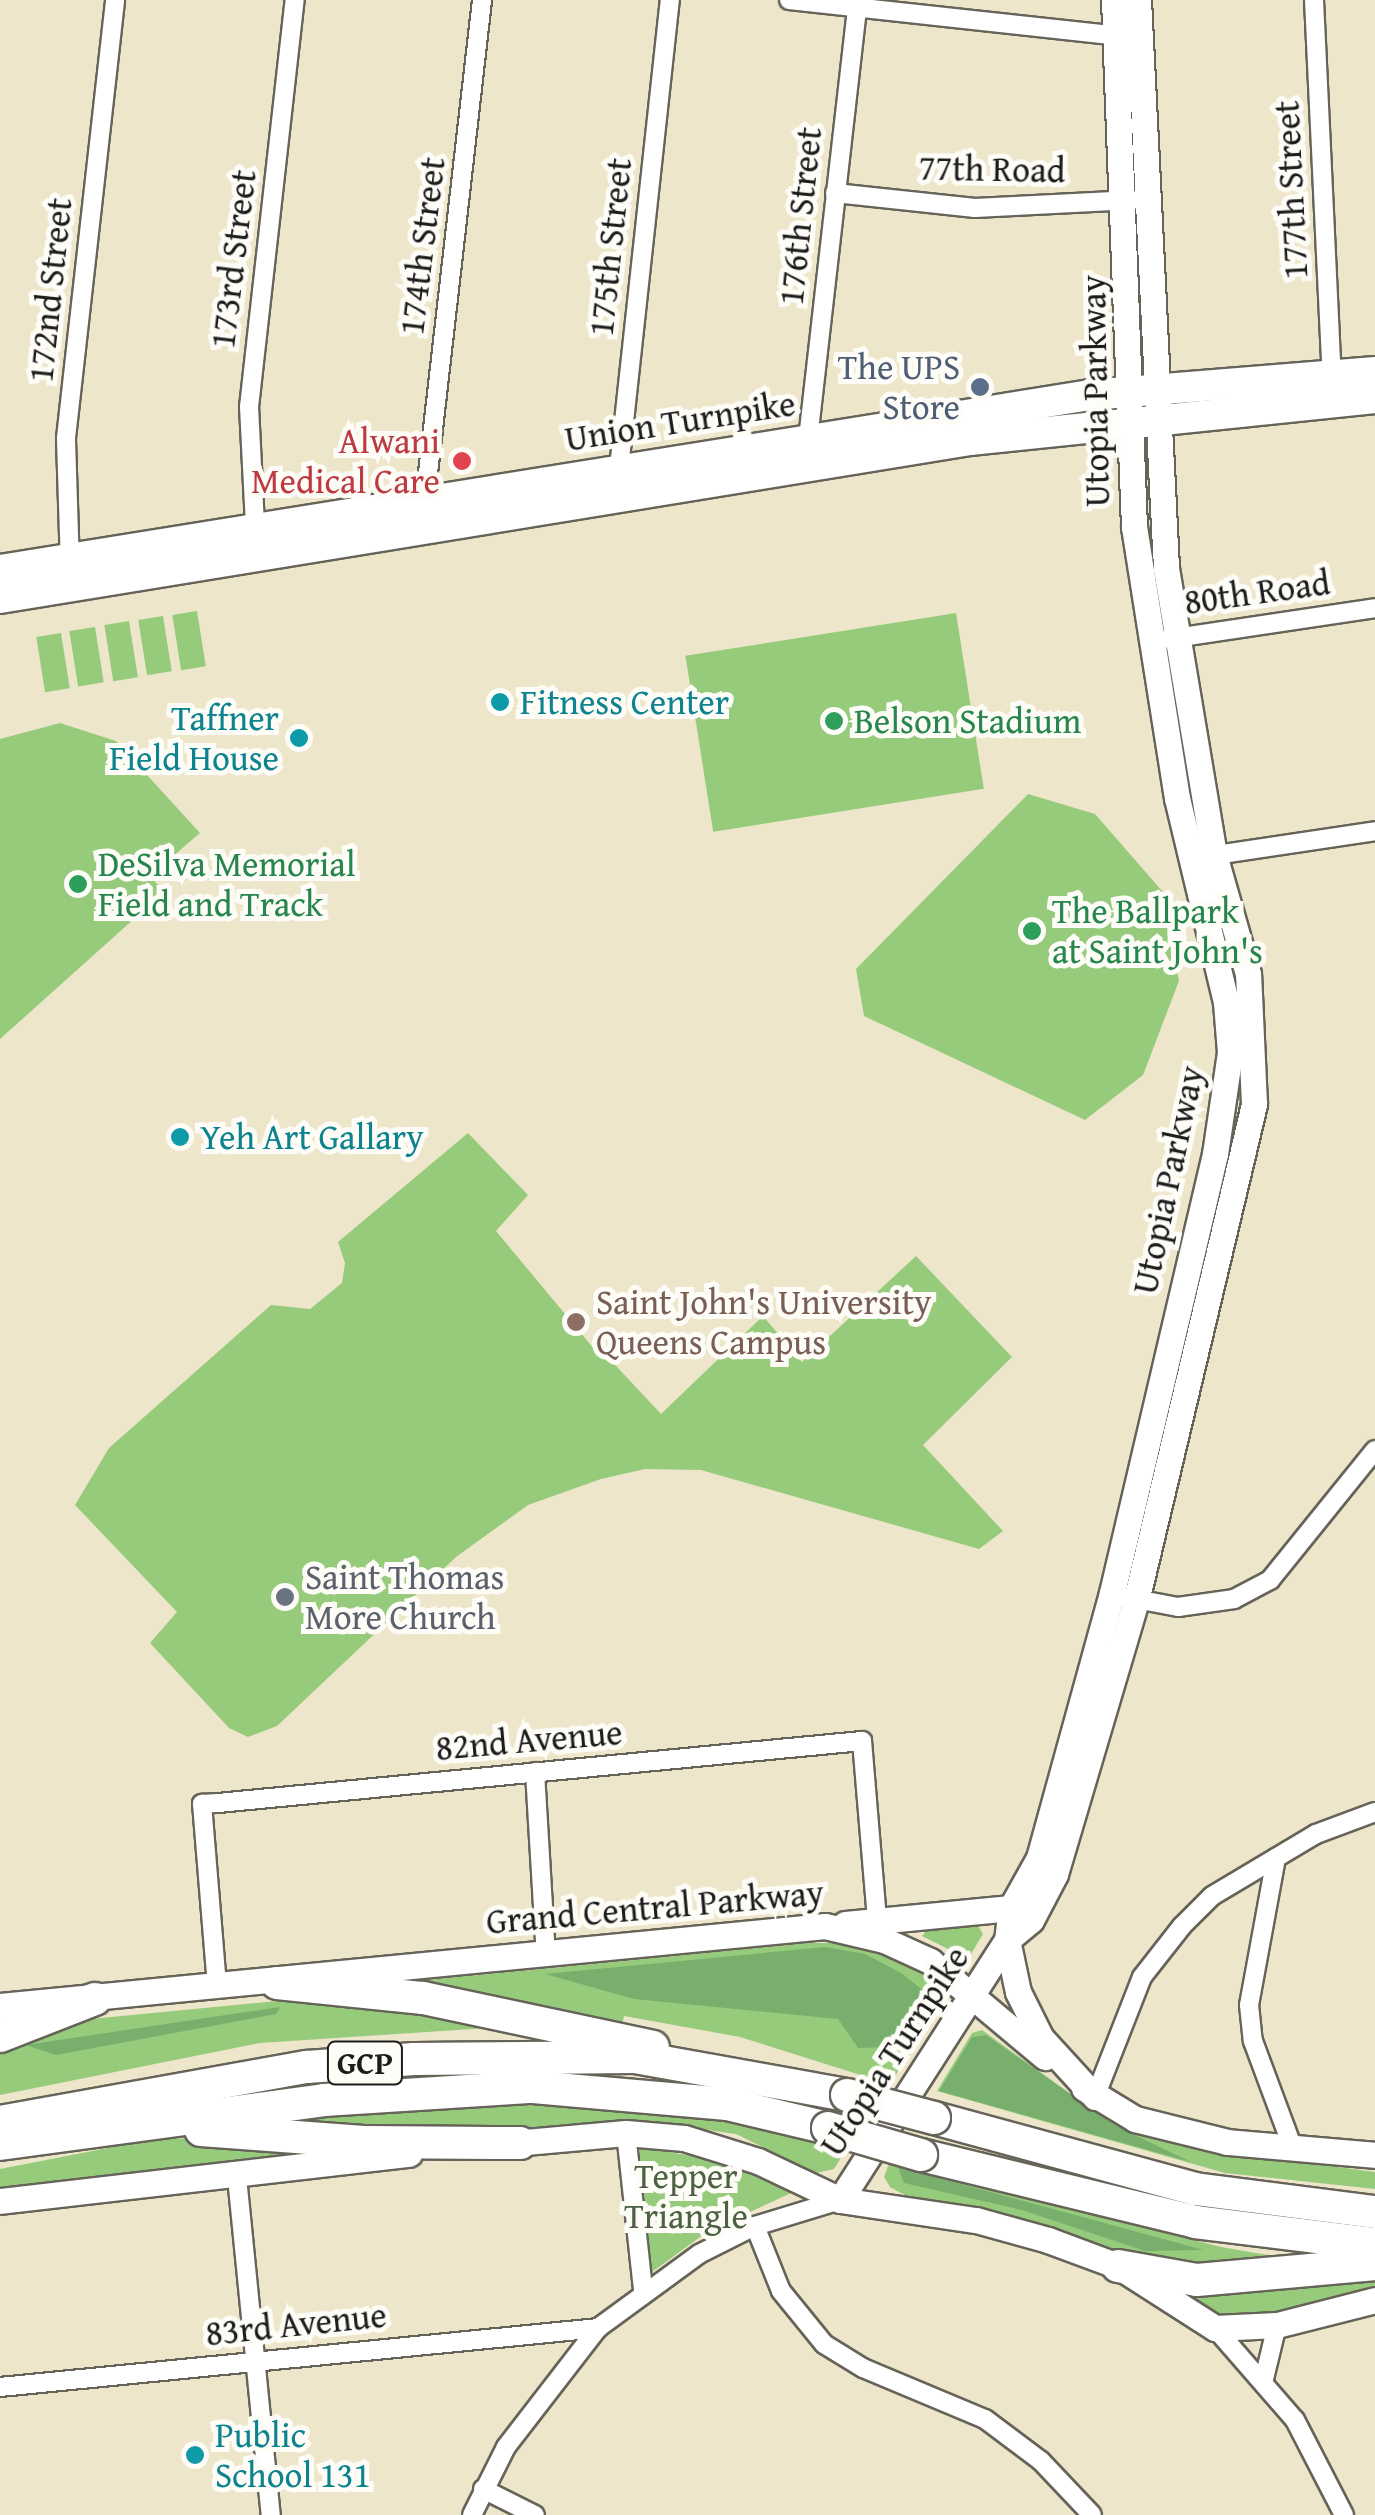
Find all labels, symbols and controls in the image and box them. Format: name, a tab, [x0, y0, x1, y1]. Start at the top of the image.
street label: 177th Street	[1265, 100, 1317, 280]
street label: 176th Street	[770, 125, 830, 307]
street label: 77th Road	[918, 147, 1066, 191]
street label: 174th Street	[390, 155, 454, 337]
street label: 175th Street	[580, 156, 640, 338]
street label: 173rd Street	[201, 167, 265, 351]
street label: 172nd Street	[19, 196, 81, 384]
street label: Utopia Parkway	[1072, 275, 1118, 507]
place label: The UPS Store	[838, 346, 960, 428]
marker: The UPS Store	[969, 376, 991, 398]
street label: Union Turnpike	[562, 382, 798, 460]
place label: Alwani Medical Care	[251, 420, 440, 502]
marker: Alwani Medical Care	[449, 448, 475, 474]
street label: 80th Road	[1181, 561, 1333, 623]
place label: Fitness Center	[520, 681, 729, 723]
marker: Fitness Center	[489, 691, 511, 713]
place label: Taffner Field House	[109, 697, 279, 779]
place label: Belson Stadium	[854, 700, 1081, 742]
marker: Belson Stadium	[823, 710, 845, 732]
marker: Taffner Field House	[288, 727, 310, 749]
place label: DeSilva Memorial Field and Track	[98, 843, 356, 925]
marker: DeSilva Memorial Field and Track	[67, 873, 89, 895]
place label: The Ballpark at Saint John's	[1052, 890, 1263, 972]
marker: The Ballpark at Saint John's	[1021, 920, 1043, 942]
street label: Utopia Parkway	[1123, 1062, 1213, 1298]
place label: Yeh Art Gallary	[200, 1116, 424, 1158]
marker: Yeh Art Gallary	[169, 1126, 191, 1148]
place label: Saint John's University Queens Campus	[596, 1281, 931, 1363]
marker: Saint John's University Queens Campus	[565, 1311, 587, 1333]
place label: Saint Thomas More Church	[305, 1556, 504, 1638]
marker: Saint Thomas More Church	[274, 1586, 296, 1608]
street label: 82nd Avenue	[434, 1711, 624, 1769]
street label: Grand Central Parkway	[484, 1871, 826, 1943]
street label: Utopia Turnpike	[811, 1938, 977, 2164]
road number: GCP	[325, 2036, 405, 2090]
park label: Tepper Triangle	[624, 2155, 748, 2237]
street label: 83rd Avenue	[203, 2294, 389, 2354]
place label: Public School 131	[215, 2414, 371, 2496]
marker: Public School 131	[184, 2444, 206, 2466]

